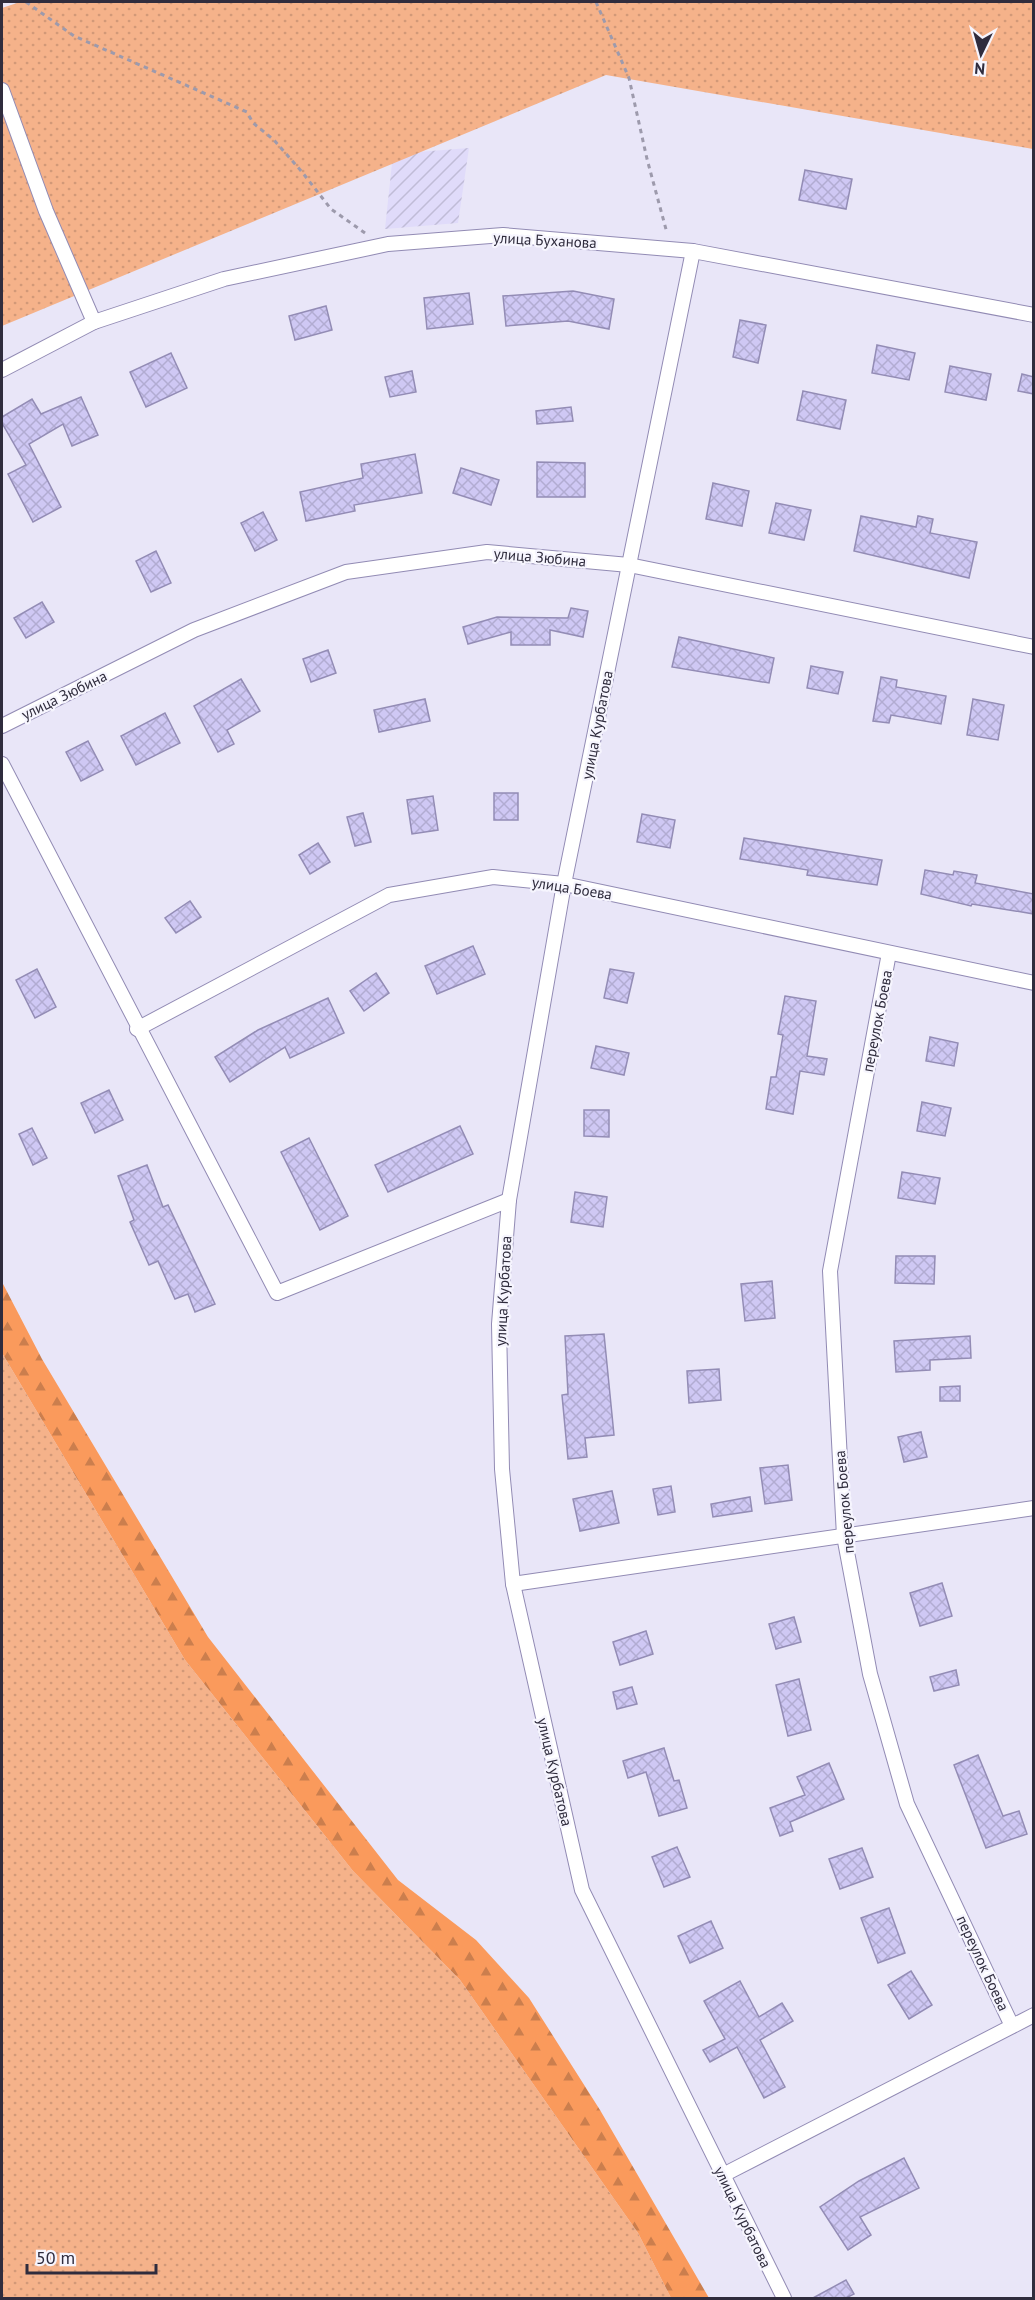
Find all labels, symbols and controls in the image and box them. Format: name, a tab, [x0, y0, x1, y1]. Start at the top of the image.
north arrow	[951, 24, 1011, 84]
text: N	[974, 59, 986, 79]
street label: улица Буханова	[493, 228, 597, 252]
street label: улица Зюбина	[493, 543, 587, 571]
street label: улица Зюбина	[18, 666, 110, 724]
street label: улица Курбатова	[577, 669, 617, 781]
street label: улица Боева	[531, 872, 613, 904]
street label: переулок Боева	[858, 968, 896, 1074]
street label: улица Курбатова	[491, 1235, 515, 1347]
street label: переулок Боева	[830, 1450, 858, 1554]
street label: улица Курбатова	[533, 1716, 577, 1828]
street label: переулок Боева	[953, 1912, 1013, 2014]
street label: улица Курбатова	[710, 2163, 776, 2271]
scale bar	[27, 2237, 156, 2275]
text: 50 m	[36, 2246, 75, 2269]

